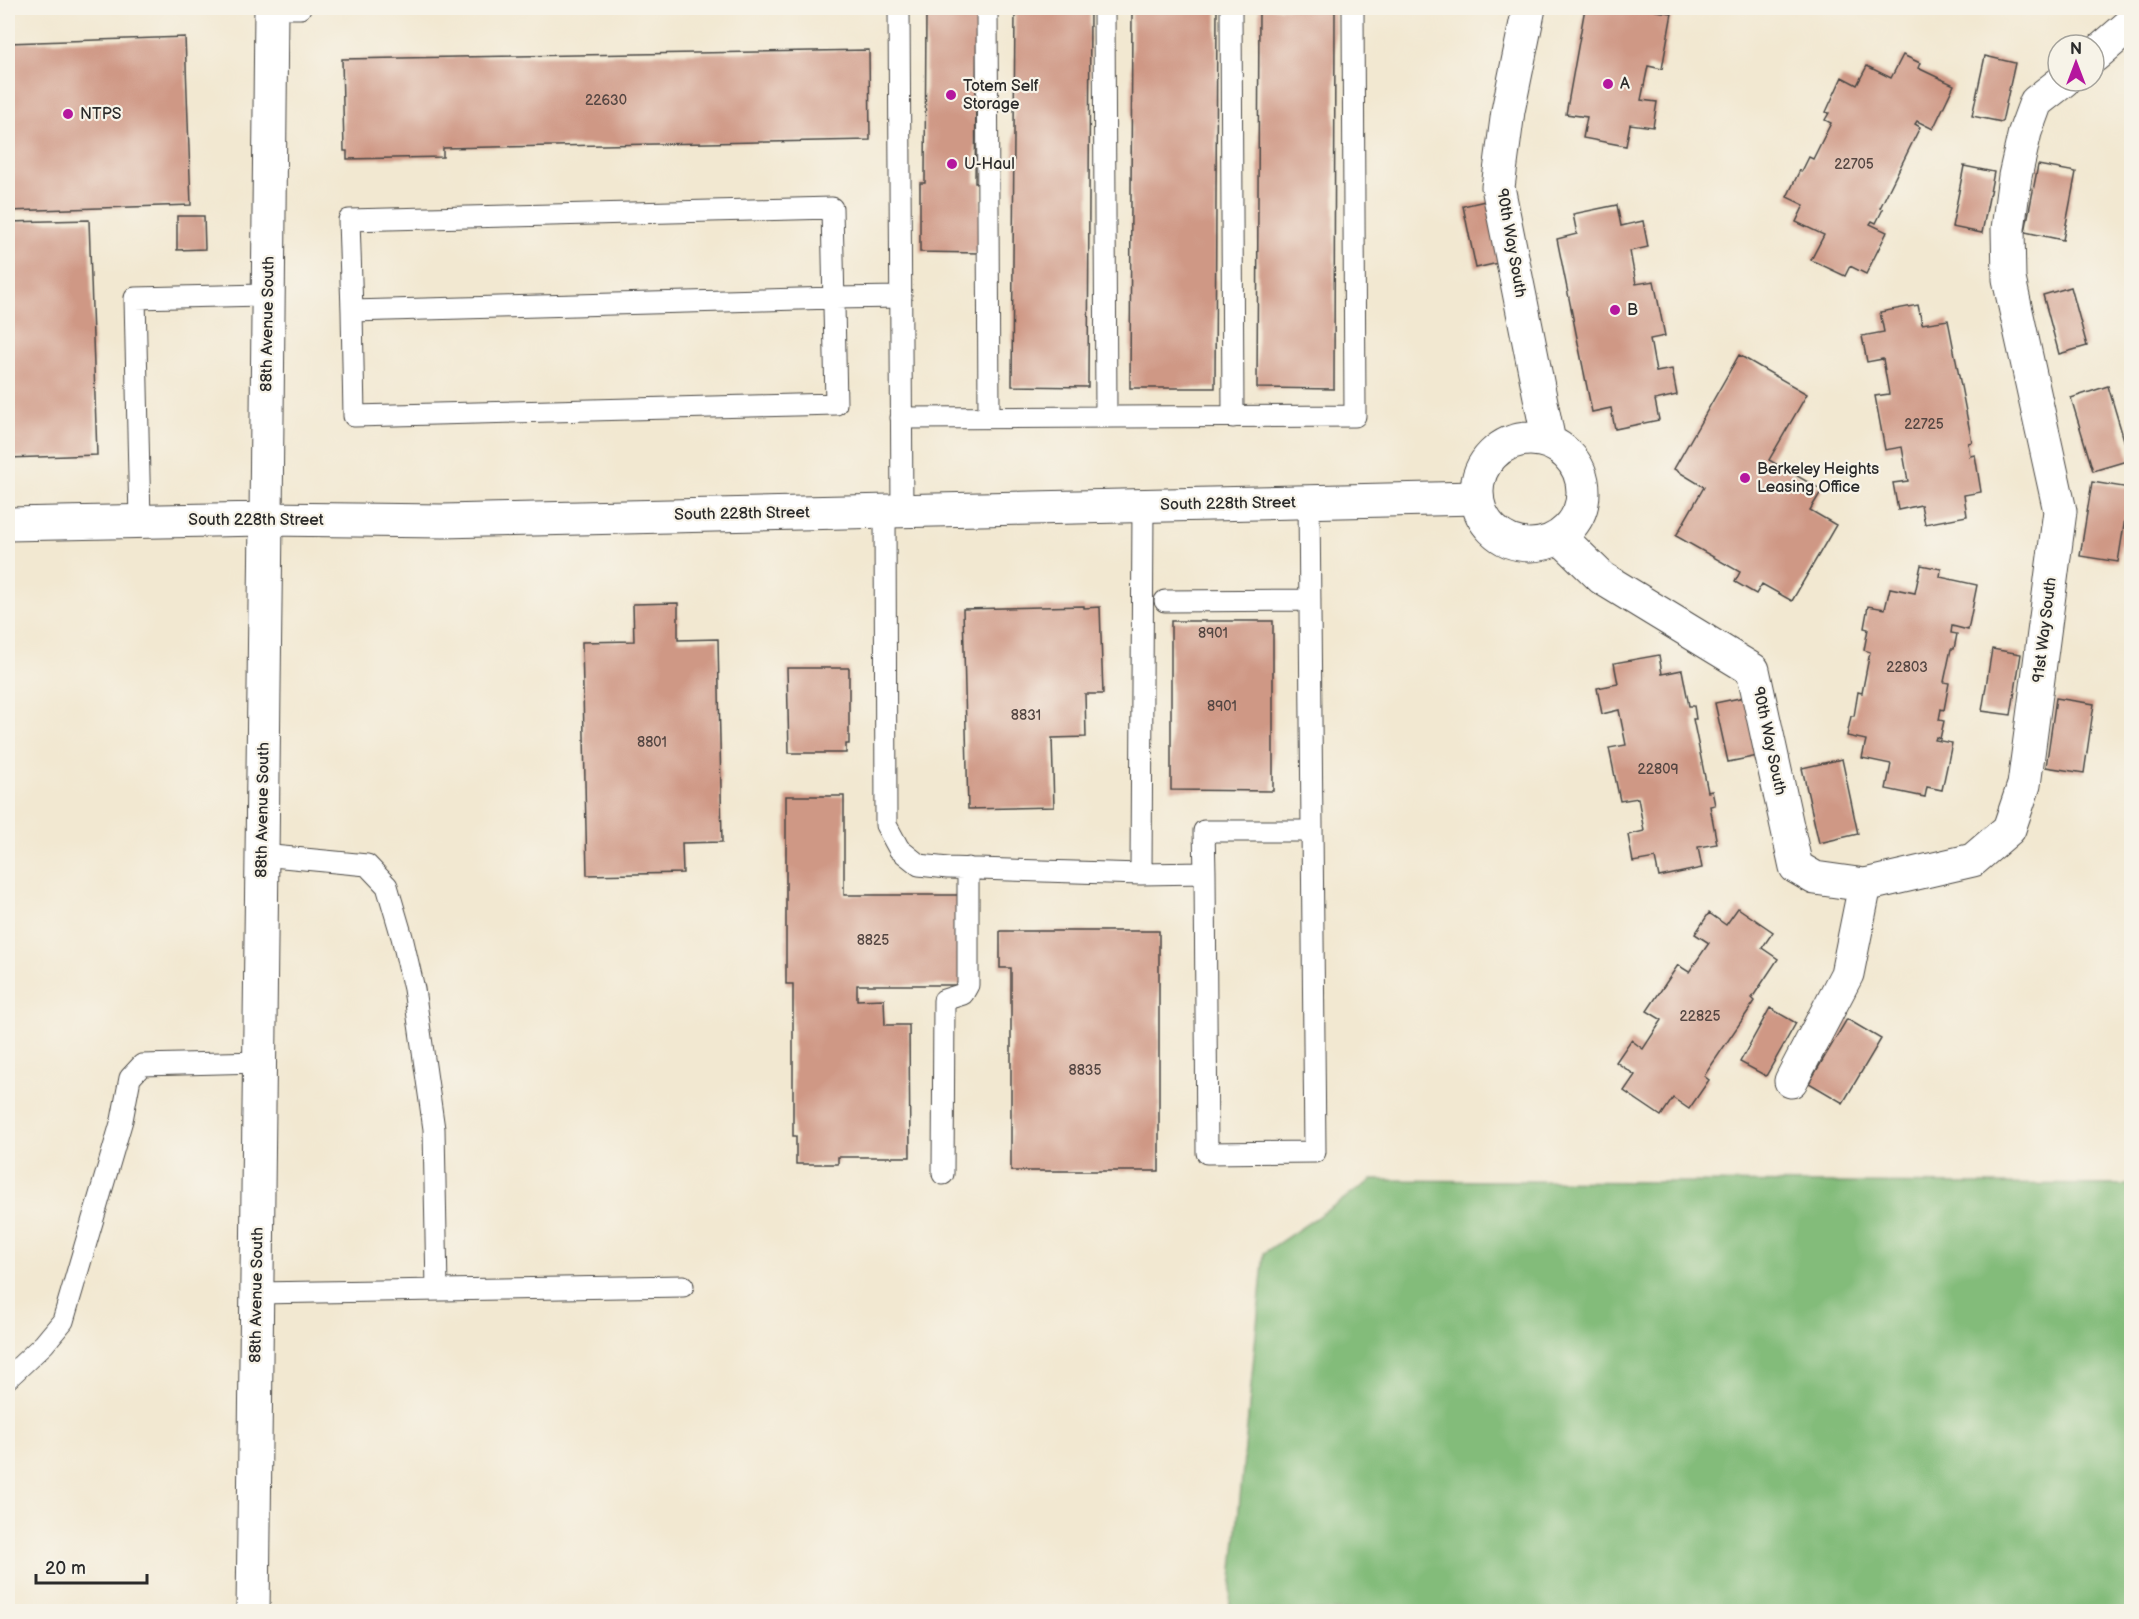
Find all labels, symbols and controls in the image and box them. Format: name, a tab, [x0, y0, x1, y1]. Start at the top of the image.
north arrow	[2046, 33, 2106, 93]
text: N	[2070, 40, 2082, 59]
place label: A	[1620, 75, 1630, 94]
place label: Totem Self Storage	[963, 77, 1039, 114]
marker: A	[1601, 77, 1615, 91]
marker: Totem Self Storage	[944, 88, 958, 102]
house number: 22630	[585, 92, 627, 109]
place label: NTPS	[80, 105, 121, 124]
marker: NTPS	[61, 107, 75, 121]
place label: U-Haul	[964, 155, 1015, 174]
house number: 22705	[1834, 156, 1874, 173]
marker: U-Haul	[945, 157, 959, 171]
street label: 90th Way South	[1492, 187, 1530, 299]
street label: 88th Avenue South	[257, 256, 279, 392]
place label: B	[1627, 301, 1638, 320]
marker: B	[1608, 303, 1622, 317]
house number: 22725	[1904, 416, 1944, 433]
place label: Berkeley Heights Leasing Office	[1757, 460, 1879, 497]
marker: Berkeley Heights Leasing Office	[1738, 471, 1752, 485]
street label: South 228th Street	[1160, 493, 1296, 515]
street label: South 228th Street	[674, 503, 810, 525]
street label: South 228th Street	[188, 511, 324, 530]
street label: 91st Way South	[2029, 576, 2061, 684]
house number: 8901	[1198, 625, 1228, 642]
house number: 22803	[1886, 659, 1928, 676]
street label: 90th Way South	[1748, 685, 1790, 797]
house number: 8901	[1207, 698, 1237, 715]
house number: 8831	[1011, 707, 1041, 724]
house number: 8801	[637, 734, 667, 751]
street label: 88th Avenue South	[252, 742, 274, 878]
house number: 22809	[1637, 761, 1679, 778]
house number: 8825	[857, 932, 889, 949]
house number: 22825	[1680, 1008, 1720, 1025]
house number: 8835	[1069, 1062, 1101, 1079]
street label: 88th Avenue South	[246, 1227, 268, 1363]
scale bar	[36, 1547, 147, 1585]
text: 20 m	[45, 1558, 86, 1579]

